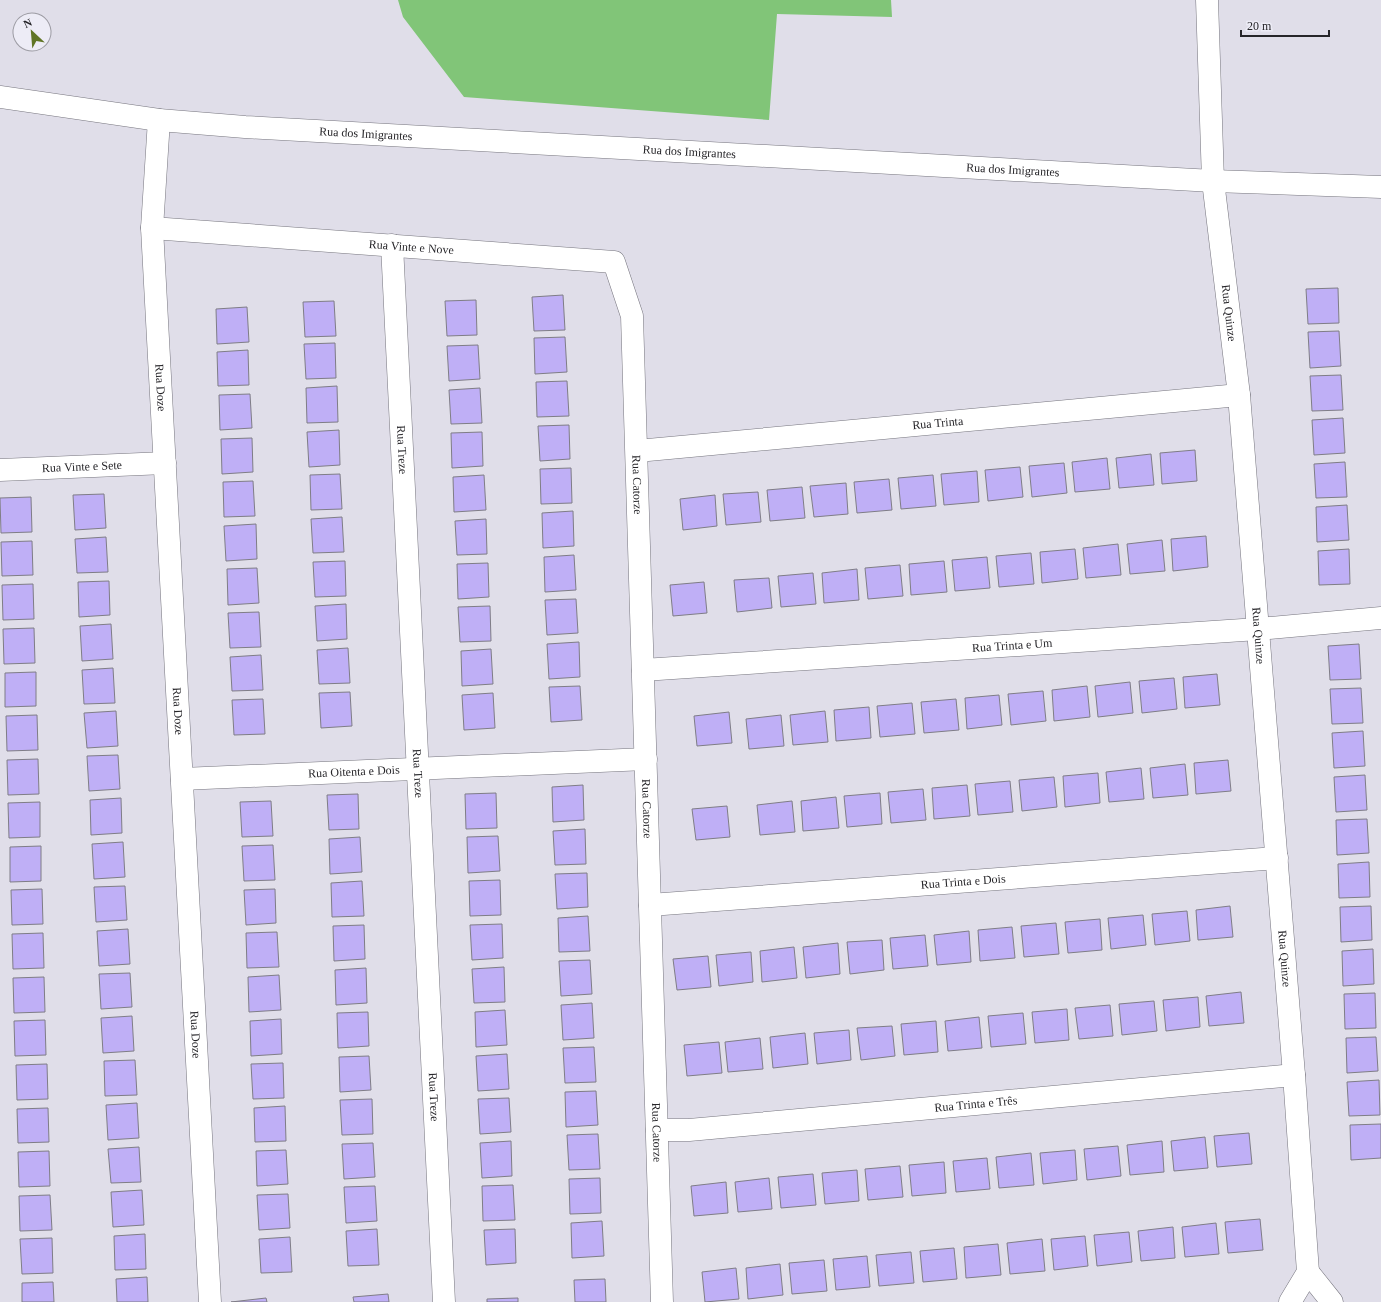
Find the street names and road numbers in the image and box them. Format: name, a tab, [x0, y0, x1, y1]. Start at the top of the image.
street label: Rua dos Imigrantes	[319, 124, 413, 143]
street label: Rua dos Imigrantes	[642, 142, 737, 161]
street label: Rua dos Imigrantes	[966, 160, 1060, 179]
street label: Rua Vinte e Nove	[368, 237, 454, 257]
street label: Rua Quinze	[1219, 284, 1239, 342]
street label: Rua Doze	[152, 363, 169, 412]
street label: Rua Trinta	[912, 414, 964, 432]
street label: Rua Treze	[394, 425, 410, 475]
street label: Rua Catorze	[629, 455, 645, 515]
street label: Rua Vinte e Sete	[42, 458, 122, 475]
street label: Rua Quinze	[1249, 607, 1268, 665]
street label: Rua Trinta e Um	[972, 636, 1053, 655]
street label: Rua Doze	[170, 687, 186, 735]
street label: Rua Treze	[410, 749, 426, 798]
street label: Rua Oitenta e Dois	[308, 763, 400, 781]
street label: Rua Catorze	[639, 779, 655, 839]
street label: Rua Trinta e Dois	[920, 871, 1006, 892]
street label: Rua Quinze	[1275, 930, 1294, 987]
street label: Rua Doze	[187, 1010, 204, 1059]
street label: Rua Treze	[426, 1072, 442, 1122]
street label: Rua Trinta e Três	[934, 1093, 1018, 1115]
street label: Rua Catorze	[649, 1102, 665, 1162]

